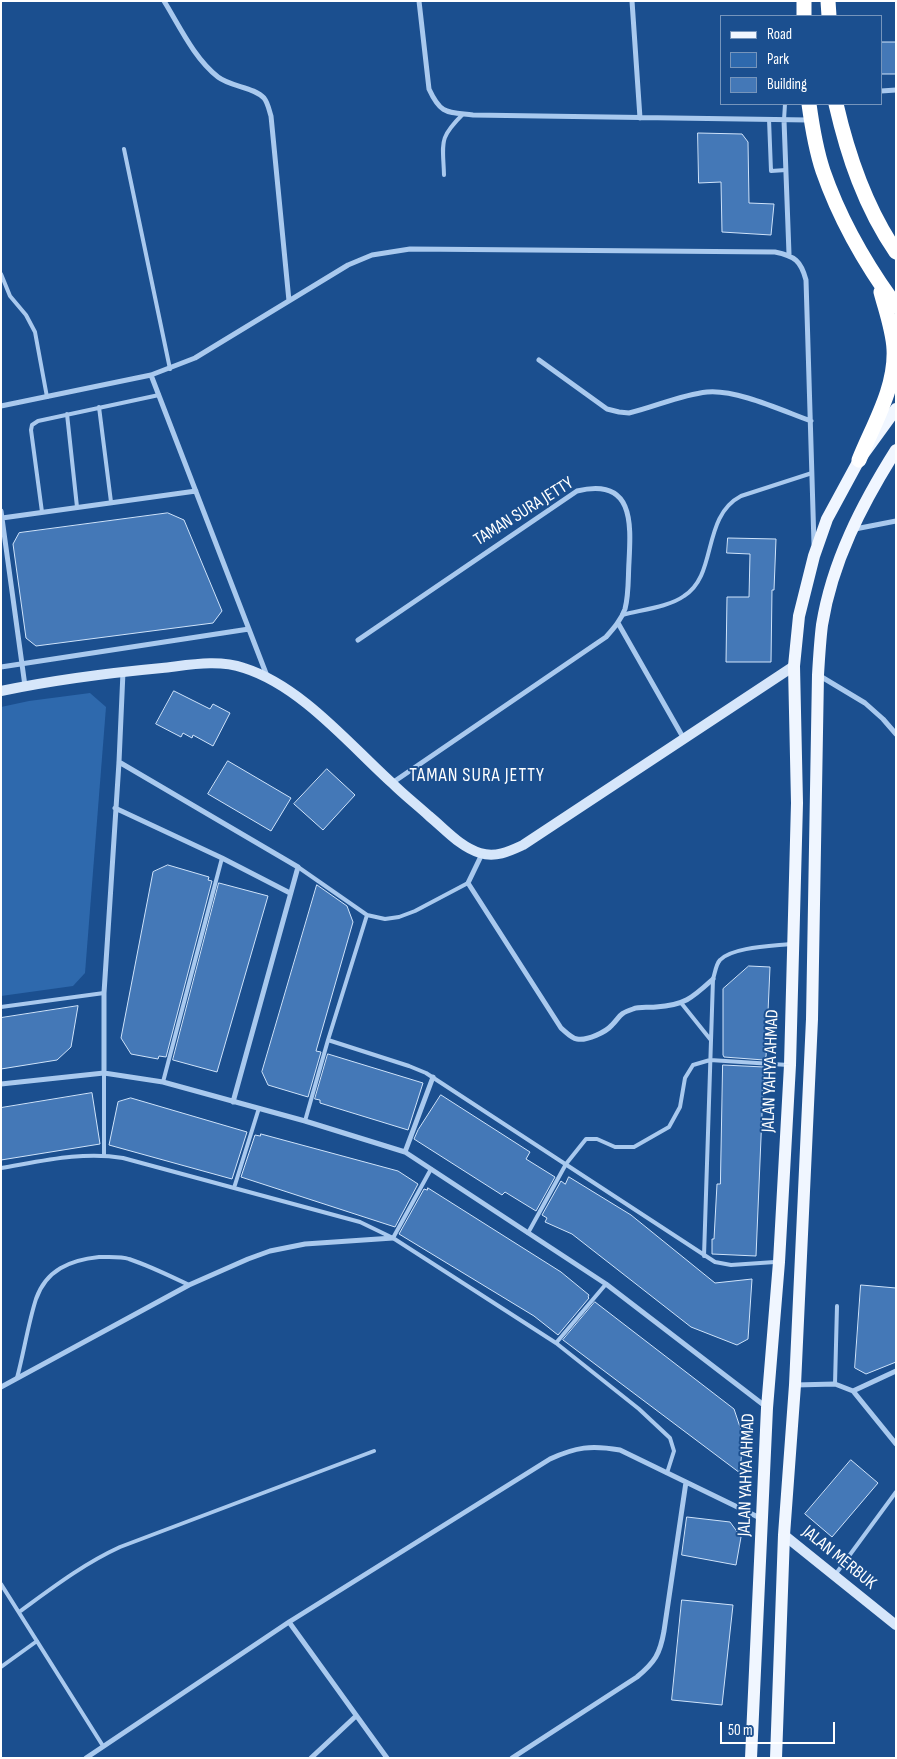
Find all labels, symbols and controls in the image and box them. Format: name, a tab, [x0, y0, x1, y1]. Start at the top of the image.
legend	[720, 15, 882, 105]
text: Road	[767, 25, 792, 44]
text: Park	[767, 50, 789, 69]
text: Building	[767, 75, 807, 94]
street label: TAMAN SURA JETTY	[470, 473, 578, 551]
district label: TAMAN SURA JETTY	[407, 765, 547, 787]
street label: JALAN YAHYA AHMAD	[758, 1009, 784, 1133]
street label: JALAN YAHYA AHMAD	[734, 1413, 760, 1537]
street label: JALAN MERBUK	[797, 1521, 881, 1595]
scale bar	[722, 1712, 837, 1744]
text: 50 m	[728, 1721, 753, 1740]

